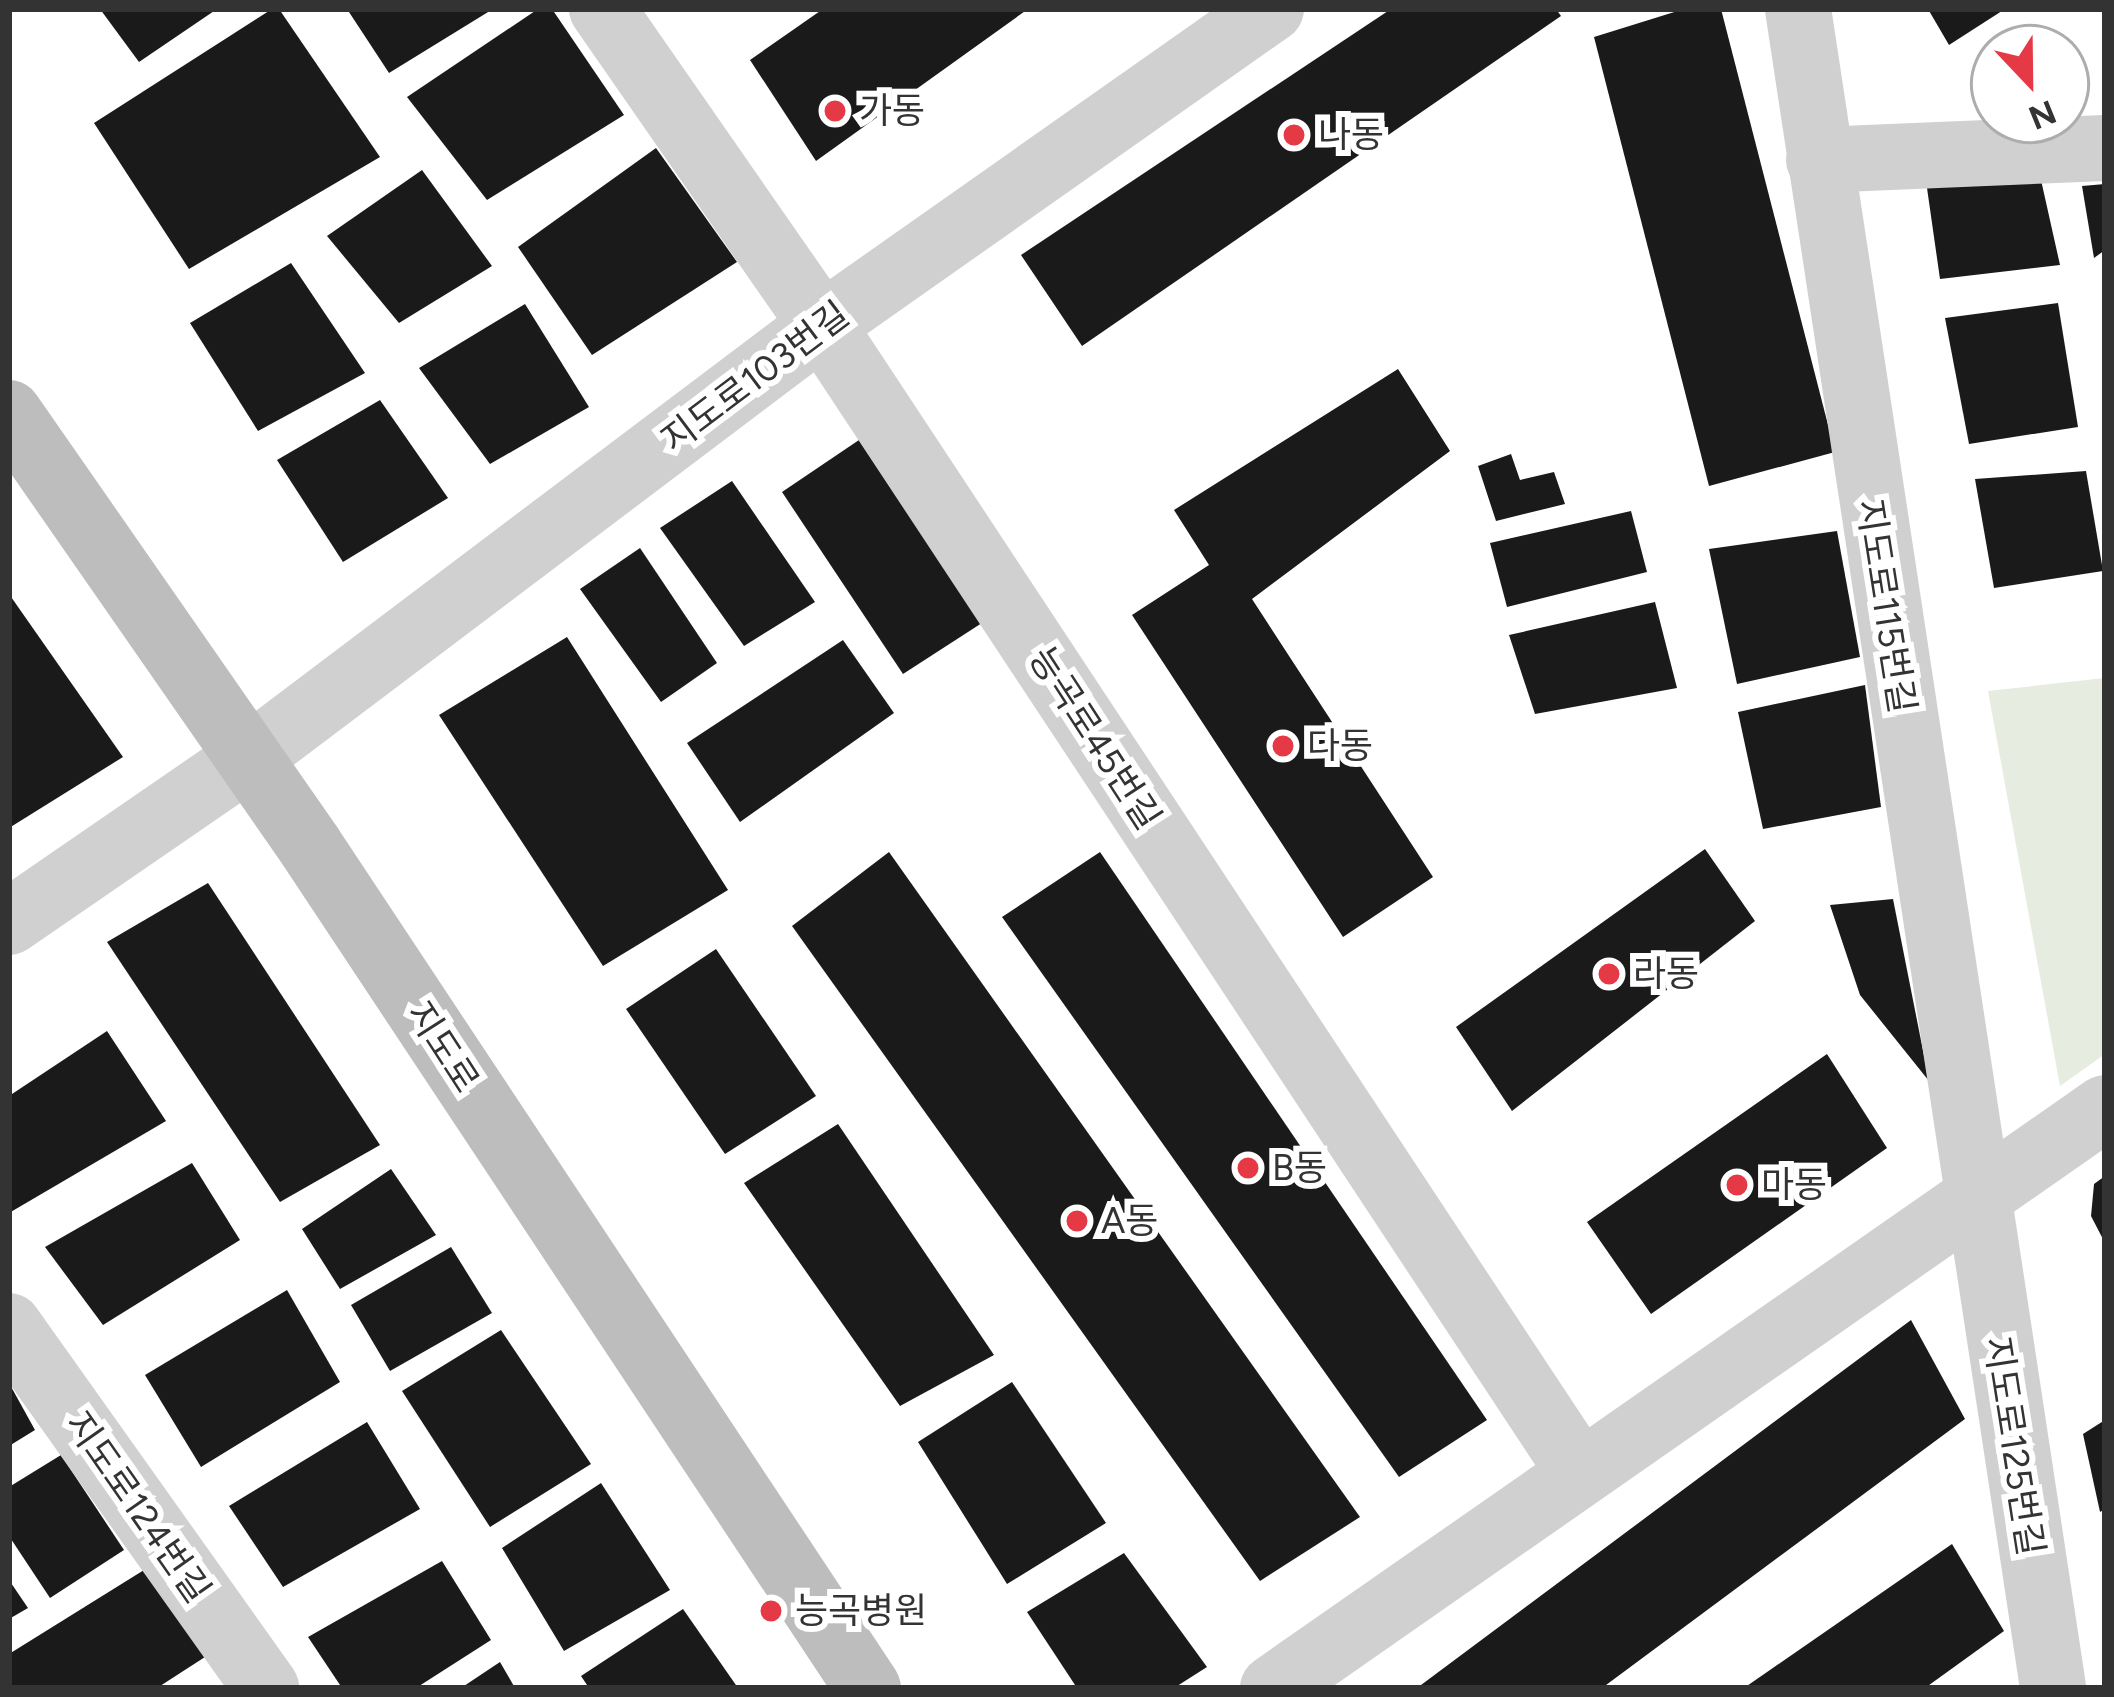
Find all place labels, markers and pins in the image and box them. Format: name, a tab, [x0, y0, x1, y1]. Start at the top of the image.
place label: 가동	[859, 89, 925, 133]
marker: 가동	[822, 98, 848, 124]
place label: 나동	[1318, 113, 1384, 157]
marker: 나동	[1281, 122, 1307, 148]
place label: 다동	[1307, 724, 1373, 768]
marker: 다동	[1270, 733, 1296, 759]
place label: 라동	[1633, 952, 1699, 996]
marker: 라동	[1596, 961, 1622, 987]
place label: B동	[1272, 1146, 1327, 1190]
marker: B동	[1235, 1155, 1261, 1181]
place label: 마동	[1761, 1163, 1827, 1207]
marker: 마동	[1724, 1172, 1750, 1198]
place label: A동	[1101, 1199, 1158, 1243]
marker: A동	[1064, 1208, 1090, 1234]
place label: 능곡병원	[795, 1589, 927, 1633]
marker: 능곡병원	[758, 1598, 784, 1624]

